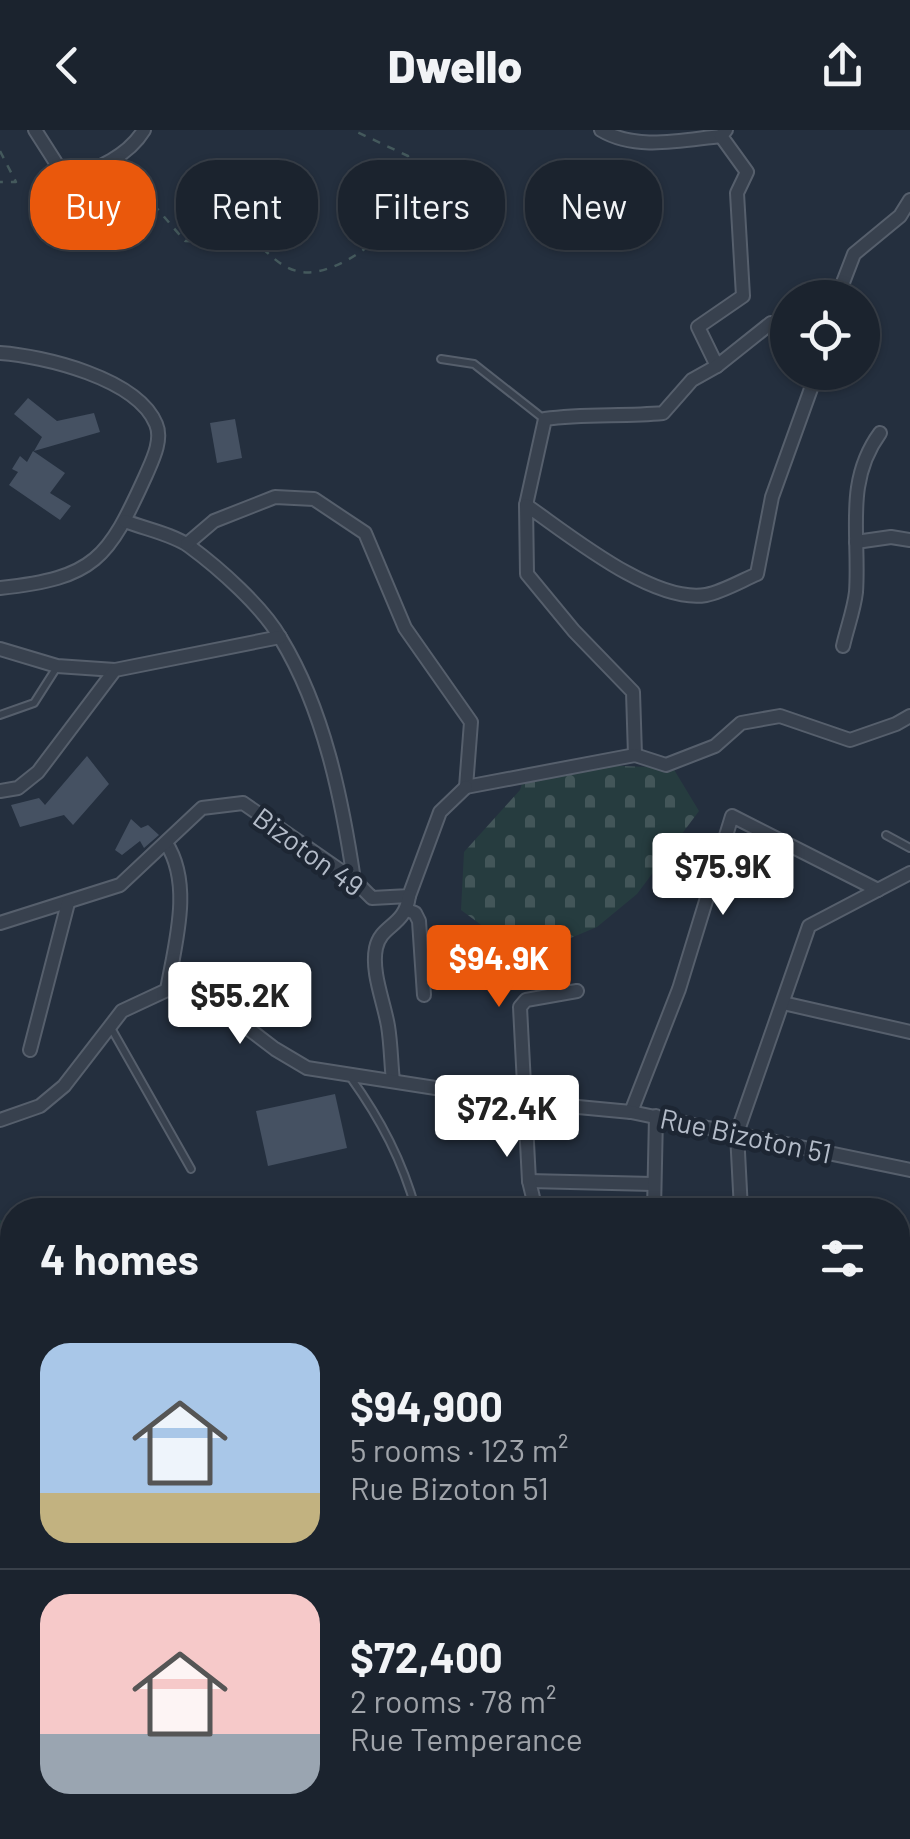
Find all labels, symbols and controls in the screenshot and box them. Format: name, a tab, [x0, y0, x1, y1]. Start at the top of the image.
icon: back	[40, 38, 95, 93]
text: Dwello	[388, 38, 522, 92]
icon: share	[815, 38, 870, 93]
chip: Buy	[30, 160, 156, 250]
chip: Rent	[176, 160, 318, 250]
chip: Filters	[338, 160, 505, 250]
chip: New	[525, 160, 662, 250]
map controls	[770, 280, 880, 390]
button: locate	[770, 280, 880, 390]
street label: Bizoton 49	[247, 800, 371, 902]
pin: $75.9K	[642, 833, 804, 918]
text: $75.9K	[674, 846, 772, 884]
pin: $94.9K	[418, 925, 580, 1010]
text: $94.9K	[449, 938, 549, 976]
pin: $55.2K	[159, 962, 321, 1047]
text: $55.2K	[190, 975, 290, 1013]
pin: $72.4K	[426, 1075, 588, 1160]
text: $72.4K	[457, 1088, 557, 1126]
street label: Rue Bizoton 51	[657, 1100, 835, 1170]
icon: filters	[815, 1231, 870, 1286]
text: 4 homes	[40, 1233, 199, 1283]
text: $94,900	[350, 1380, 503, 1430]
icon: home	[120, 1383, 240, 1503]
text: 5 rooms · 123 m²	[350, 1430, 569, 1468]
text: Rue Bizoton 51	[350, 1468, 549, 1506]
text: $72,400	[350, 1631, 503, 1681]
icon: home	[120, 1634, 240, 1754]
text: 2 rooms · 78 m²	[350, 1681, 556, 1719]
text: Rue Temperance	[350, 1719, 583, 1757]

